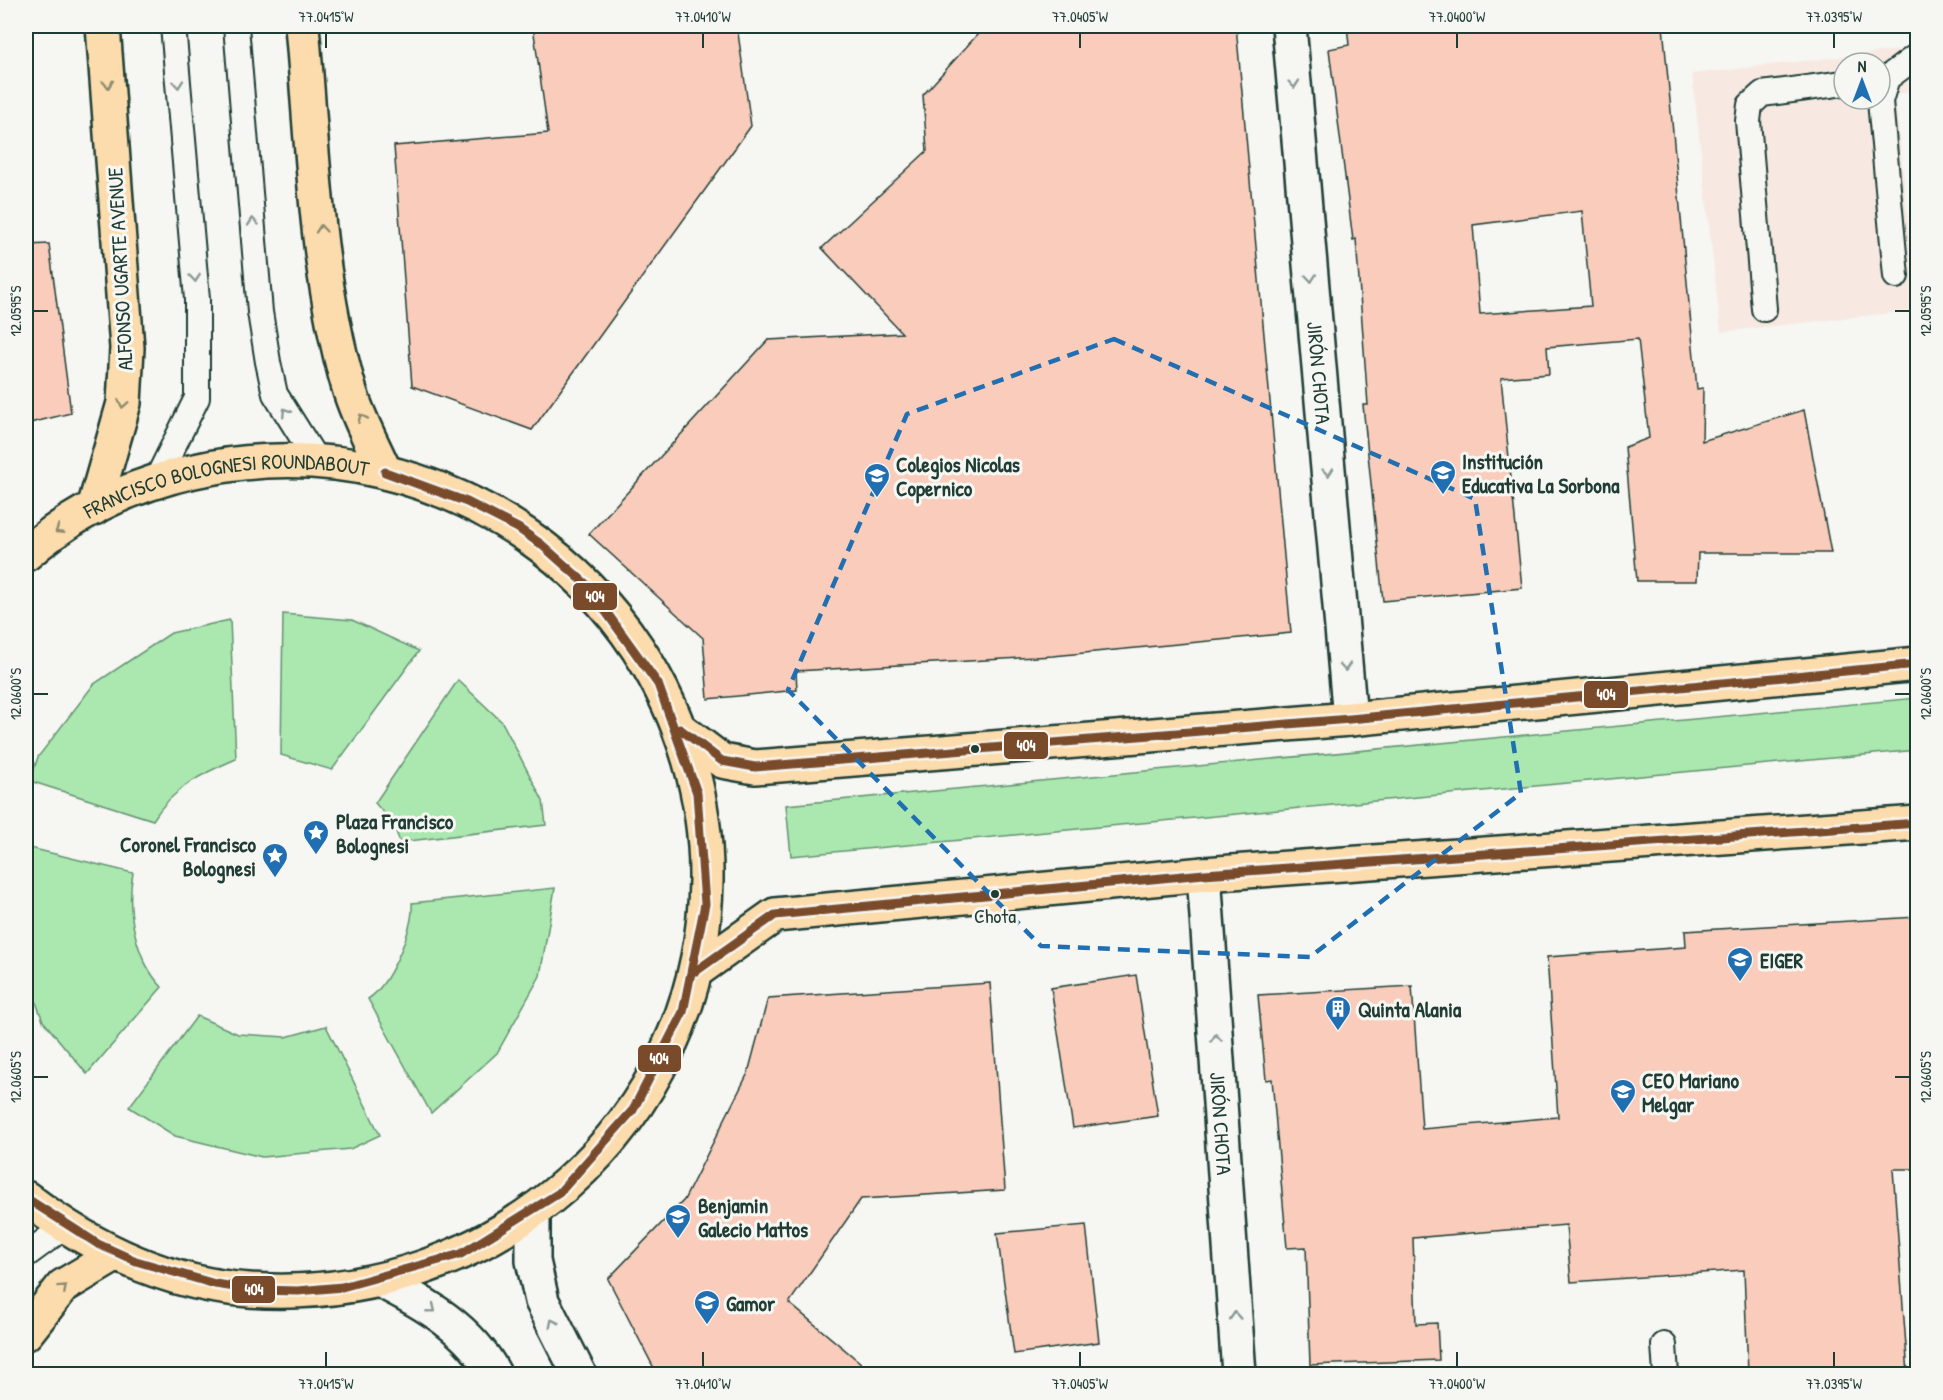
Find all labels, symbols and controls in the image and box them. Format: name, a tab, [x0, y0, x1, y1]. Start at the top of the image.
text: 77.0415°W	[299, 6, 354, 27]
text: 77.0410°W	[675, 6, 731, 27]
text: 77.0405°W	[1052, 6, 1109, 27]
text: 77.0400°W	[1429, 6, 1486, 27]
text: 77.0395°W	[1806, 6, 1863, 27]
north arrow	[1832, 51, 1892, 111]
text: N	[1858, 55, 1867, 77]
one-way arrow	[101, 79, 114, 88]
one-way arrow	[171, 79, 184, 88]
one-way arrow	[1287, 79, 1300, 88]
street label: ALFONSO UGARTE AVENUE	[100, 167, 140, 371]
one-way arrow	[246, 217, 259, 226]
one-way arrow	[315, 224, 328, 233]
one-way arrow	[188, 273, 201, 283]
one-way arrow	[1304, 273, 1317, 283]
text: 12.0595°S	[5, 285, 26, 336]
text: 12.0595°S	[1915, 285, 1936, 336]
street label: JIRÓN CHOTA	[1301, 320, 1338, 425]
one-way arrow	[117, 398, 130, 408]
one-way arrow	[282, 408, 294, 418]
one-way arrow	[357, 414, 369, 425]
street label: FRANCISCO BOLOGNESI ROUNDABOUT	[77, 446, 373, 525]
place label: Institución Educativa La Sorbona	[1462, 447, 1620, 500]
place label: Colegios Nicolas Copernico	[896, 450, 1020, 504]
school or university icon: Institución Educativa La Sorbona	[1428, 458, 1458, 496]
school or university icon: Colegios Nicolas Copernico	[862, 461, 892, 499]
one-way arrow	[1321, 468, 1334, 477]
one-way arrow	[55, 522, 65, 534]
line badge: 404	[572, 582, 618, 611]
text: 404	[585, 585, 605, 607]
one-way arrow	[1338, 662, 1351, 671]
text: 12.0600°S	[5, 668, 26, 720]
text: 12.0600°S	[1915, 668, 1936, 720]
line badge: 404	[1583, 680, 1629, 709]
text: 404	[1596, 683, 1616, 705]
line badge: 404	[1003, 731, 1049, 760]
text: 404	[1016, 734, 1036, 756]
unlabelled marker	[969, 743, 981, 755]
place label: Plaza Francisco Bolognesi	[336, 807, 454, 861]
place icon: Plaza Francisco Bolognesi	[301, 818, 331, 856]
place label: Coronel Francisco Bolognesi	[120, 830, 257, 884]
place icon: Coronel Francisco Bolognesi	[260, 841, 290, 879]
marker: Chota	[989, 888, 1001, 900]
place label: Chota	[974, 902, 1016, 929]
school or university icon: EIGER	[1725, 945, 1755, 983]
place label: EIGER	[1760, 946, 1804, 975]
building icon: Quinta Alania	[1323, 994, 1353, 1032]
place label: Quinta Alania	[1358, 995, 1462, 1024]
one-way arrow	[1209, 1033, 1222, 1042]
line badge: 404	[637, 1044, 682, 1073]
text: 404	[649, 1047, 669, 1069]
text: 12.0605°S	[5, 1051, 26, 1103]
text: 12.0605°S	[1915, 1051, 1936, 1103]
place label: CEO Mariano Melgar	[1642, 1066, 1740, 1120]
street label: JIRÓN CHOTA	[1203, 1071, 1240, 1176]
school or university icon: CEO Mariano Melgar	[1608, 1077, 1638, 1115]
place label: Benjamin Galecio Mattos	[698, 1191, 808, 1244]
school or university icon: Benjamin Galecio Mattos	[663, 1202, 693, 1240]
line badge: 404	[231, 1275, 276, 1304]
text: 404	[244, 1278, 264, 1300]
one-way arrow	[57, 1284, 67, 1295]
school or university icon: Gamor	[692, 1288, 722, 1326]
place label: Gamor	[726, 1289, 776, 1318]
one-way arrow	[426, 1302, 437, 1313]
one-way arrow	[1229, 1312, 1242, 1321]
one-way arrow	[548, 1318, 560, 1329]
text: 77.0415°W	[299, 1373, 354, 1394]
text: 77.0410°W	[675, 1373, 731, 1394]
text: 77.0405°W	[1052, 1373, 1109, 1394]
text: 77.0400°W	[1429, 1373, 1486, 1394]
text: 77.0395°W	[1806, 1373, 1863, 1394]

